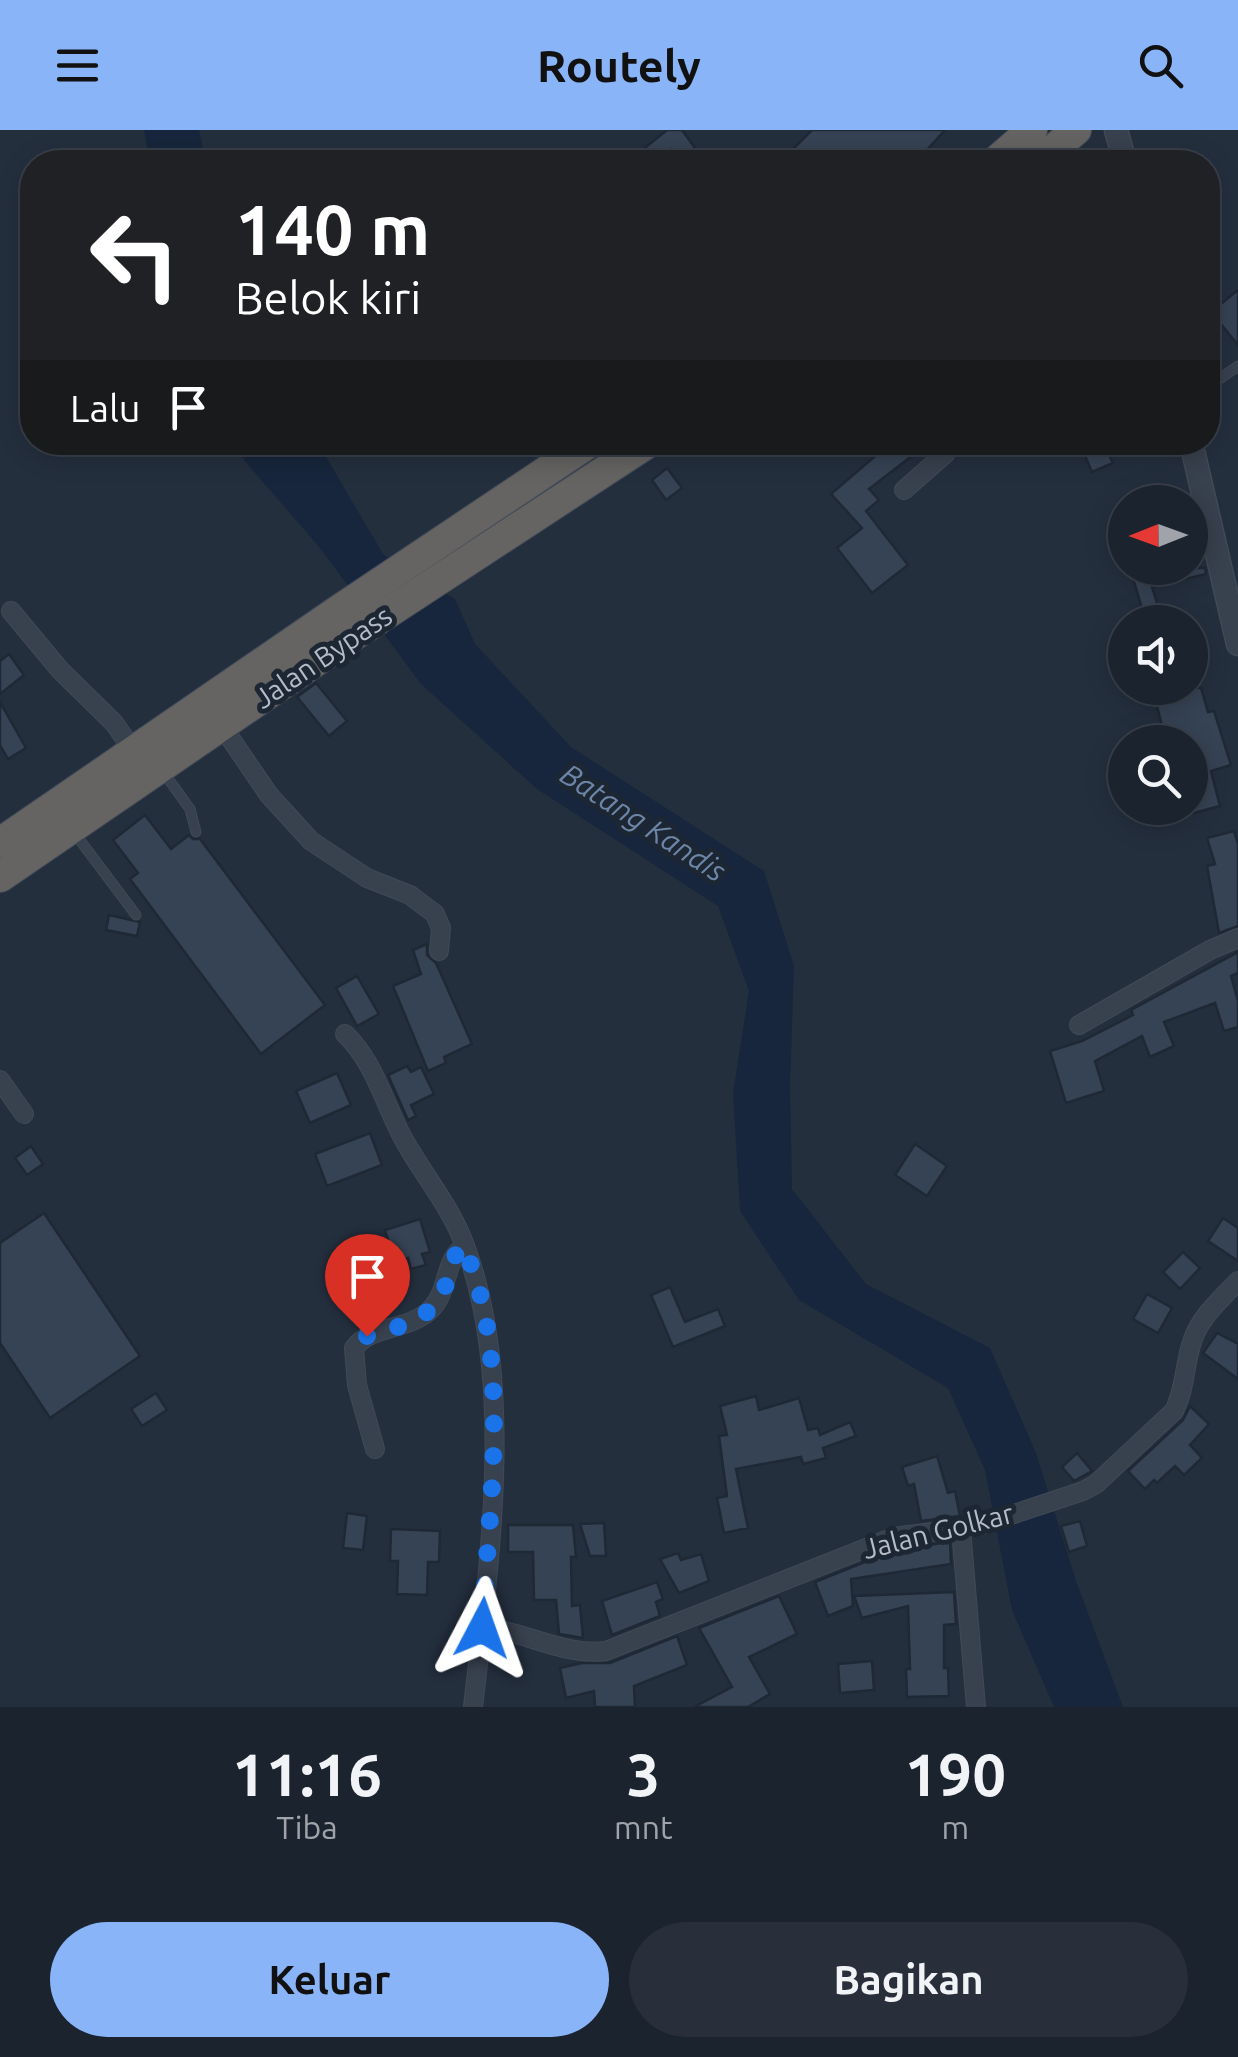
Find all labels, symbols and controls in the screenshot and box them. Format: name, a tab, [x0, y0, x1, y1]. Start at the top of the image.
icon: menu	[50, 38, 105, 93]
icon: search	[1133, 38, 1188, 93]
text: Routely	[537, 40, 701, 91]
icon: left	[70, 190, 200, 320]
text: 140 m	[235, 190, 430, 268]
text: Belok kiri	[235, 272, 421, 323]
icon: arrive	[161, 380, 216, 435]
text: Lalu	[70, 387, 141, 429]
north arrow	[1108, 485, 1208, 585]
map controls	[1108, 485, 1208, 825]
street label: Jalan Bypass	[248, 599, 397, 714]
button: sound	[1108, 605, 1208, 705]
button: search	[1108, 725, 1208, 825]
water label: Batang Kandis	[555, 756, 733, 888]
pin	[325, 1234, 410, 1337]
icon: arrive	[340, 1249, 395, 1304]
street label: Jalan Golkar	[860, 1497, 1017, 1564]
position arrow	[430, 1576, 534, 1680]
text: 11:16	[232, 1740, 382, 1807]
text: 3	[626, 1740, 660, 1807]
text: 190	[905, 1740, 1006, 1807]
text: Tiba	[276, 1809, 338, 1845]
text: mnt	[614, 1809, 673, 1845]
text: m	[941, 1809, 969, 1845]
button: Keluar	[50, 1922, 609, 2037]
button: Bagikan	[629, 1922, 1188, 2037]

